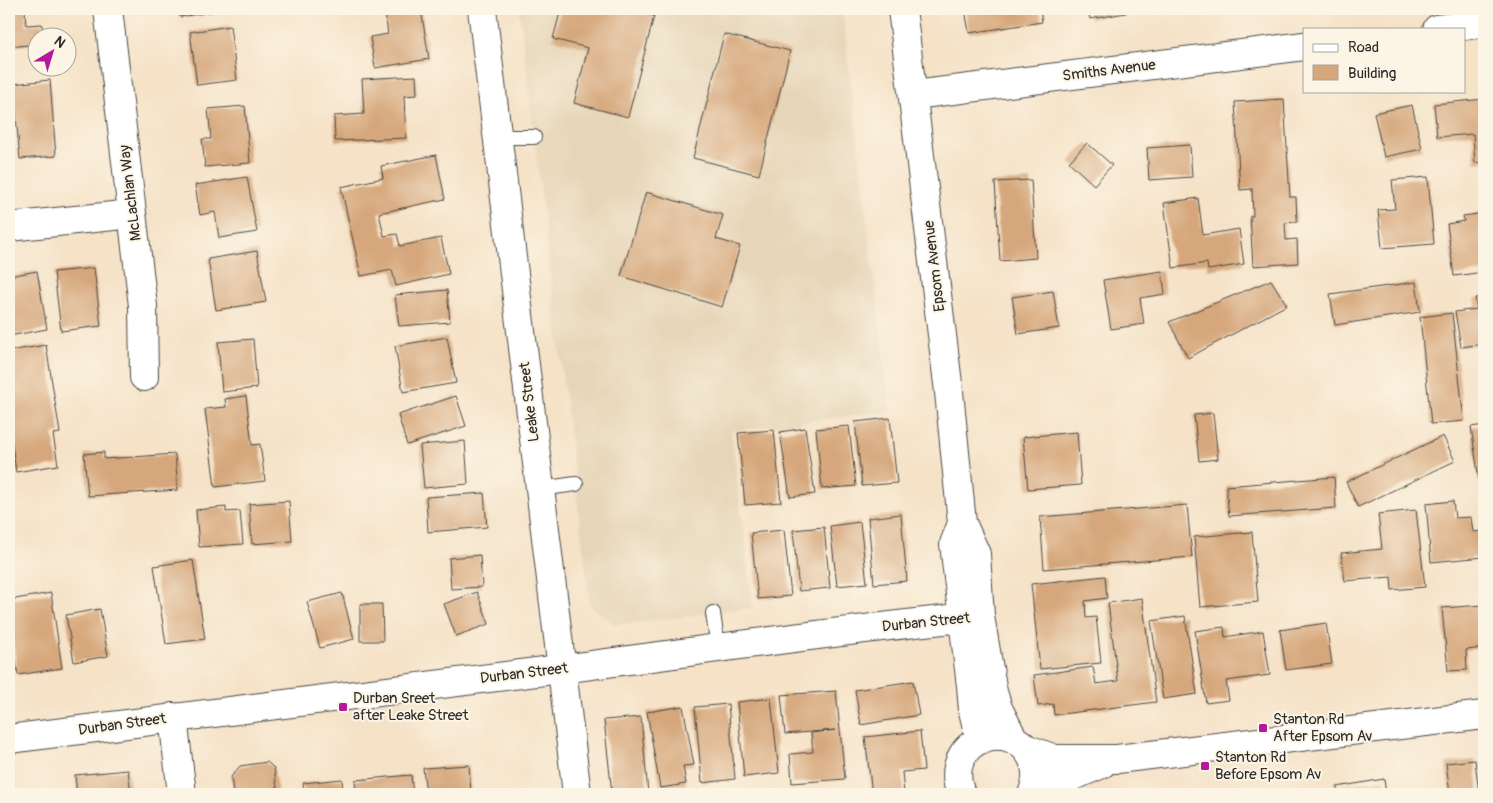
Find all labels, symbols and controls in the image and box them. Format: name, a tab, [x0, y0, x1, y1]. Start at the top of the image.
north arrow	[28, 28, 78, 78]
legend	[1303, 28, 1466, 92]
text: N	[51, 33, 69, 52]
text: Road	[1348, 38, 1379, 57]
street label: Smiths Avenue	[1061, 55, 1157, 86]
text: Building	[1348, 64, 1396, 83]
street label: McLachlan Way	[115, 143, 146, 242]
street label: Epsom Avenue	[919, 219, 950, 313]
street label: Leake Street	[515, 360, 544, 443]
street label: Durban Street	[881, 608, 972, 637]
street label: Durban Street	[479, 659, 570, 688]
place label: Durban Sreet after Leake Street	[353, 689, 469, 725]
marker: Durban Sreet after Leake Street	[337, 701, 349, 713]
street label: Durban Street	[77, 709, 168, 740]
place label: Stanton Rd After Epsom Av	[1273, 710, 1372, 746]
marker: Stanton Rd After Epsom Av	[1257, 722, 1269, 734]
place label: Stanton Rd Before Epsom Av	[1215, 748, 1321, 784]
marker: Stanton Rd Before Epsom Av	[1199, 760, 1211, 772]

